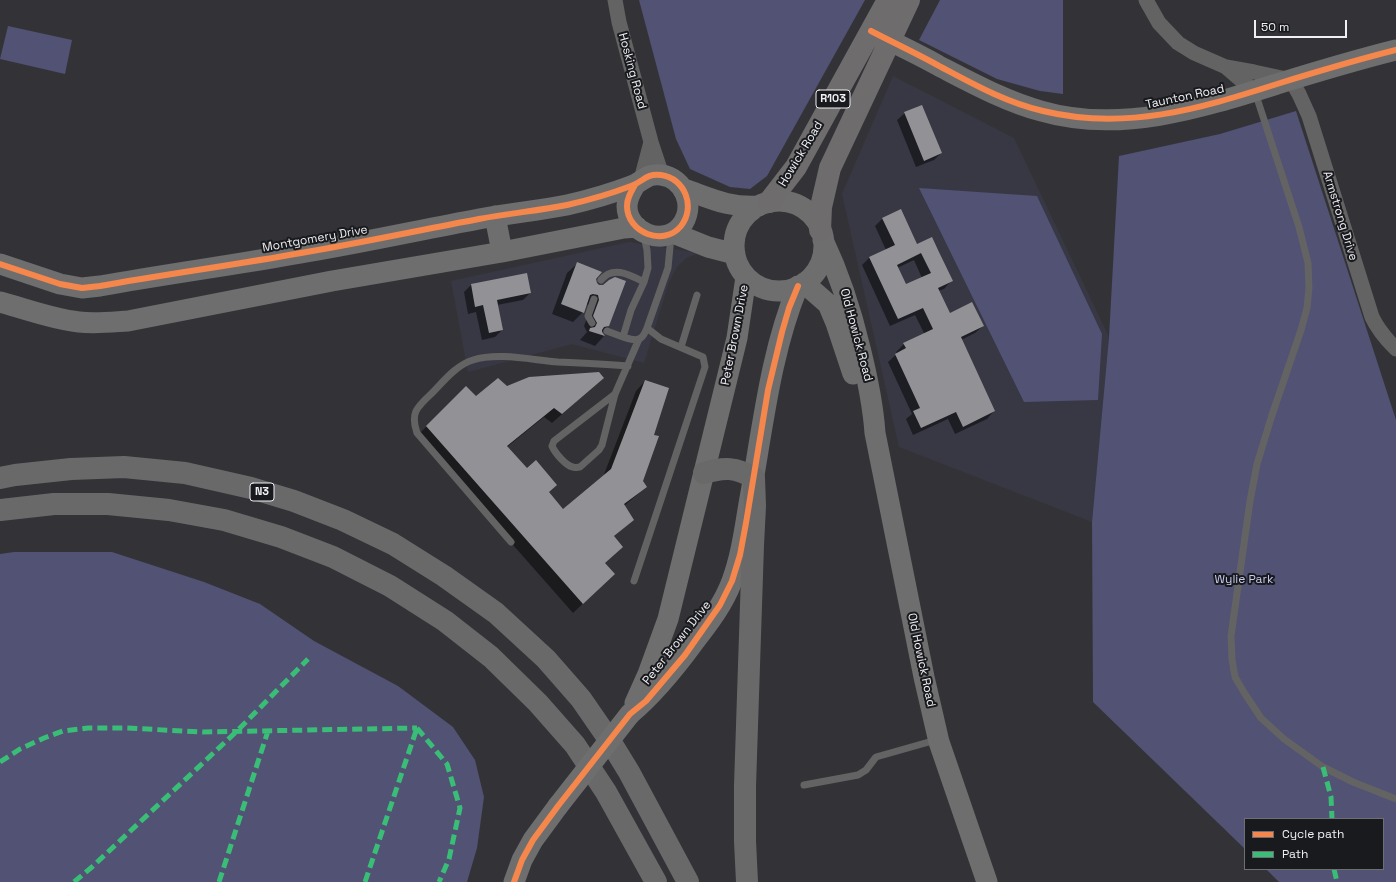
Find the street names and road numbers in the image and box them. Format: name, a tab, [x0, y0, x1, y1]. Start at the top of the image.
street label: Hosking Road	[615, 31, 649, 111]
street label: Taunton Road	[1144, 82, 1226, 112]
road number: R103	[816, 90, 850, 108]
street label: Howick Road	[776, 119, 826, 189]
street label: Armstrong Drive	[1320, 170, 1360, 262]
street label: Montgomery Drive	[261, 223, 369, 255]
street label: Peter Brown Drive	[718, 283, 752, 387]
street label: Old Howick Road	[837, 287, 875, 383]
road number: N3	[250, 483, 274, 501]
street label: Peter Brown Drive	[640, 598, 714, 688]
street label: Old Howick Road	[904, 612, 938, 708]

